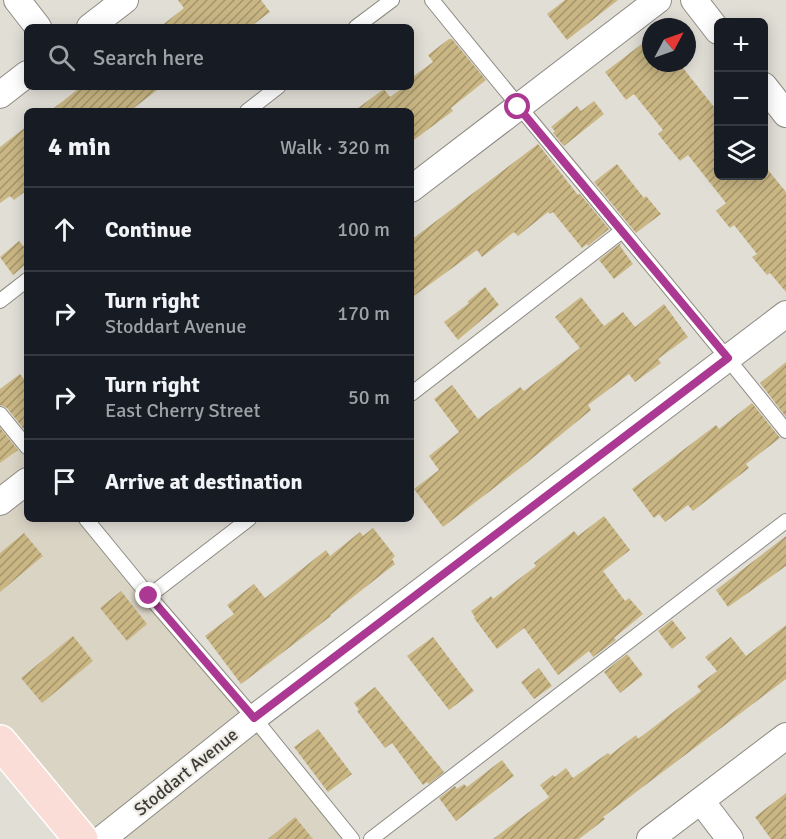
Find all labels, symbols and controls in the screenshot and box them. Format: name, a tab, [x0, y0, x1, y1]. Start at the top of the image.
north arrow	[642, 18, 696, 72]
map controls	[714, 18, 768, 180]
button: +	[714, 18, 768, 72]
search box	[24, 24, 414, 90]
icon: search	[45, 41, 78, 74]
text: Search here	[93, 44, 204, 71]
button: −	[714, 72, 768, 126]
route start	[504, 93, 530, 119]
button: layers	[714, 126, 768, 180]
text: 4 min	[48, 131, 111, 163]
text: Walk · 320 m	[280, 135, 390, 160]
icon: ahead	[48, 213, 81, 246]
text: Continue	[105, 216, 192, 243]
text: 100 m	[337, 217, 390, 242]
text: Turn right	[105, 287, 200, 314]
icon: right	[48, 297, 81, 330]
text: 170 m	[337, 301, 390, 326]
text: Stoddart Avenue	[105, 314, 246, 339]
text: Turn right	[105, 371, 200, 398]
icon: right	[48, 381, 81, 414]
text: 50 m	[348, 385, 390, 410]
text: East Cherry Street	[105, 398, 261, 423]
icon: arrive	[48, 465, 81, 498]
text: Arrive at destination	[105, 468, 302, 495]
route end	[135, 582, 161, 608]
street label: Stoddart Avenue	[130, 723, 242, 821]

